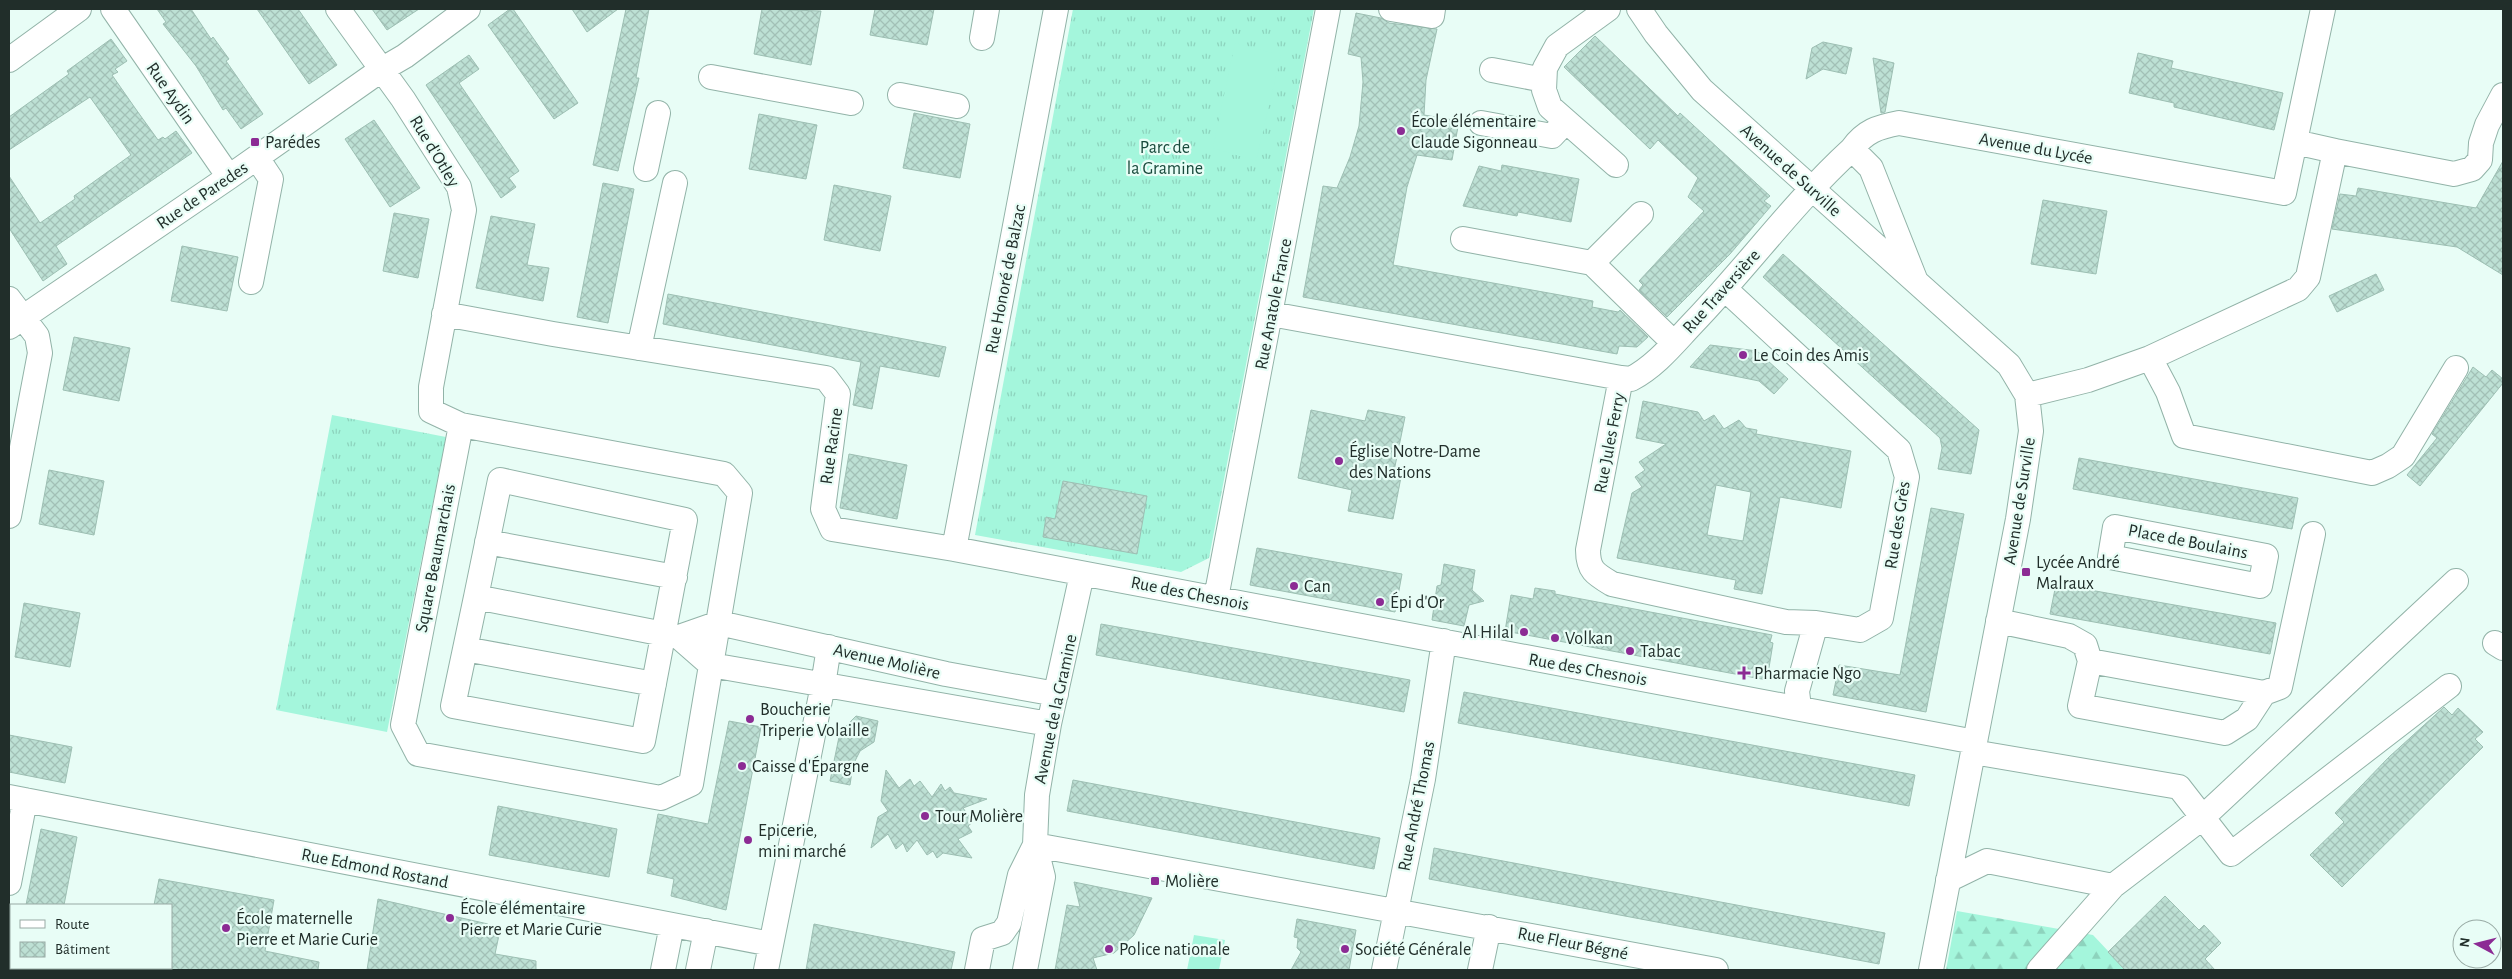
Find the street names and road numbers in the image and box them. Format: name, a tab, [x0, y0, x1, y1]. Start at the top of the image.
street label: Rue Aydin	[143, 60, 198, 128]
street label: Rue d'Otley	[406, 113, 463, 191]
street label: Avenue de Surville	[1736, 121, 1844, 220]
street label: Avenue du Lycée	[1978, 130, 2094, 168]
street label: Rue de Paredes	[154, 159, 252, 233]
street label: Rue Honoré de Balzac	[983, 203, 1029, 355]
street label: Rue Anatole France	[1252, 237, 1296, 371]
street label: Rue Traversière	[1679, 246, 1764, 337]
street label: Rue Jules Ferry	[1591, 391, 1629, 495]
street label: Rue Racine	[818, 407, 846, 485]
street label: Avenue de Surville	[2001, 436, 2039, 566]
street label: Rue des Grès	[1882, 480, 1914, 570]
street label: Square Beaumarchais	[413, 482, 459, 634]
street label: Place de Boulains	[2126, 522, 2249, 562]
street label: Rue des Chesnois	[1129, 574, 1250, 614]
street label: Avenue de la Gramine	[1031, 633, 1081, 786]
street label: Avenue Molière	[831, 641, 942, 683]
street label: Rue des Chesnois	[1527, 651, 1649, 689]
street label: Rue André Thomas	[1396, 740, 1438, 873]
street label: Rue Edmond Rostand	[300, 846, 450, 892]
street label: Rue Fleur Bégné	[1516, 924, 1630, 964]

